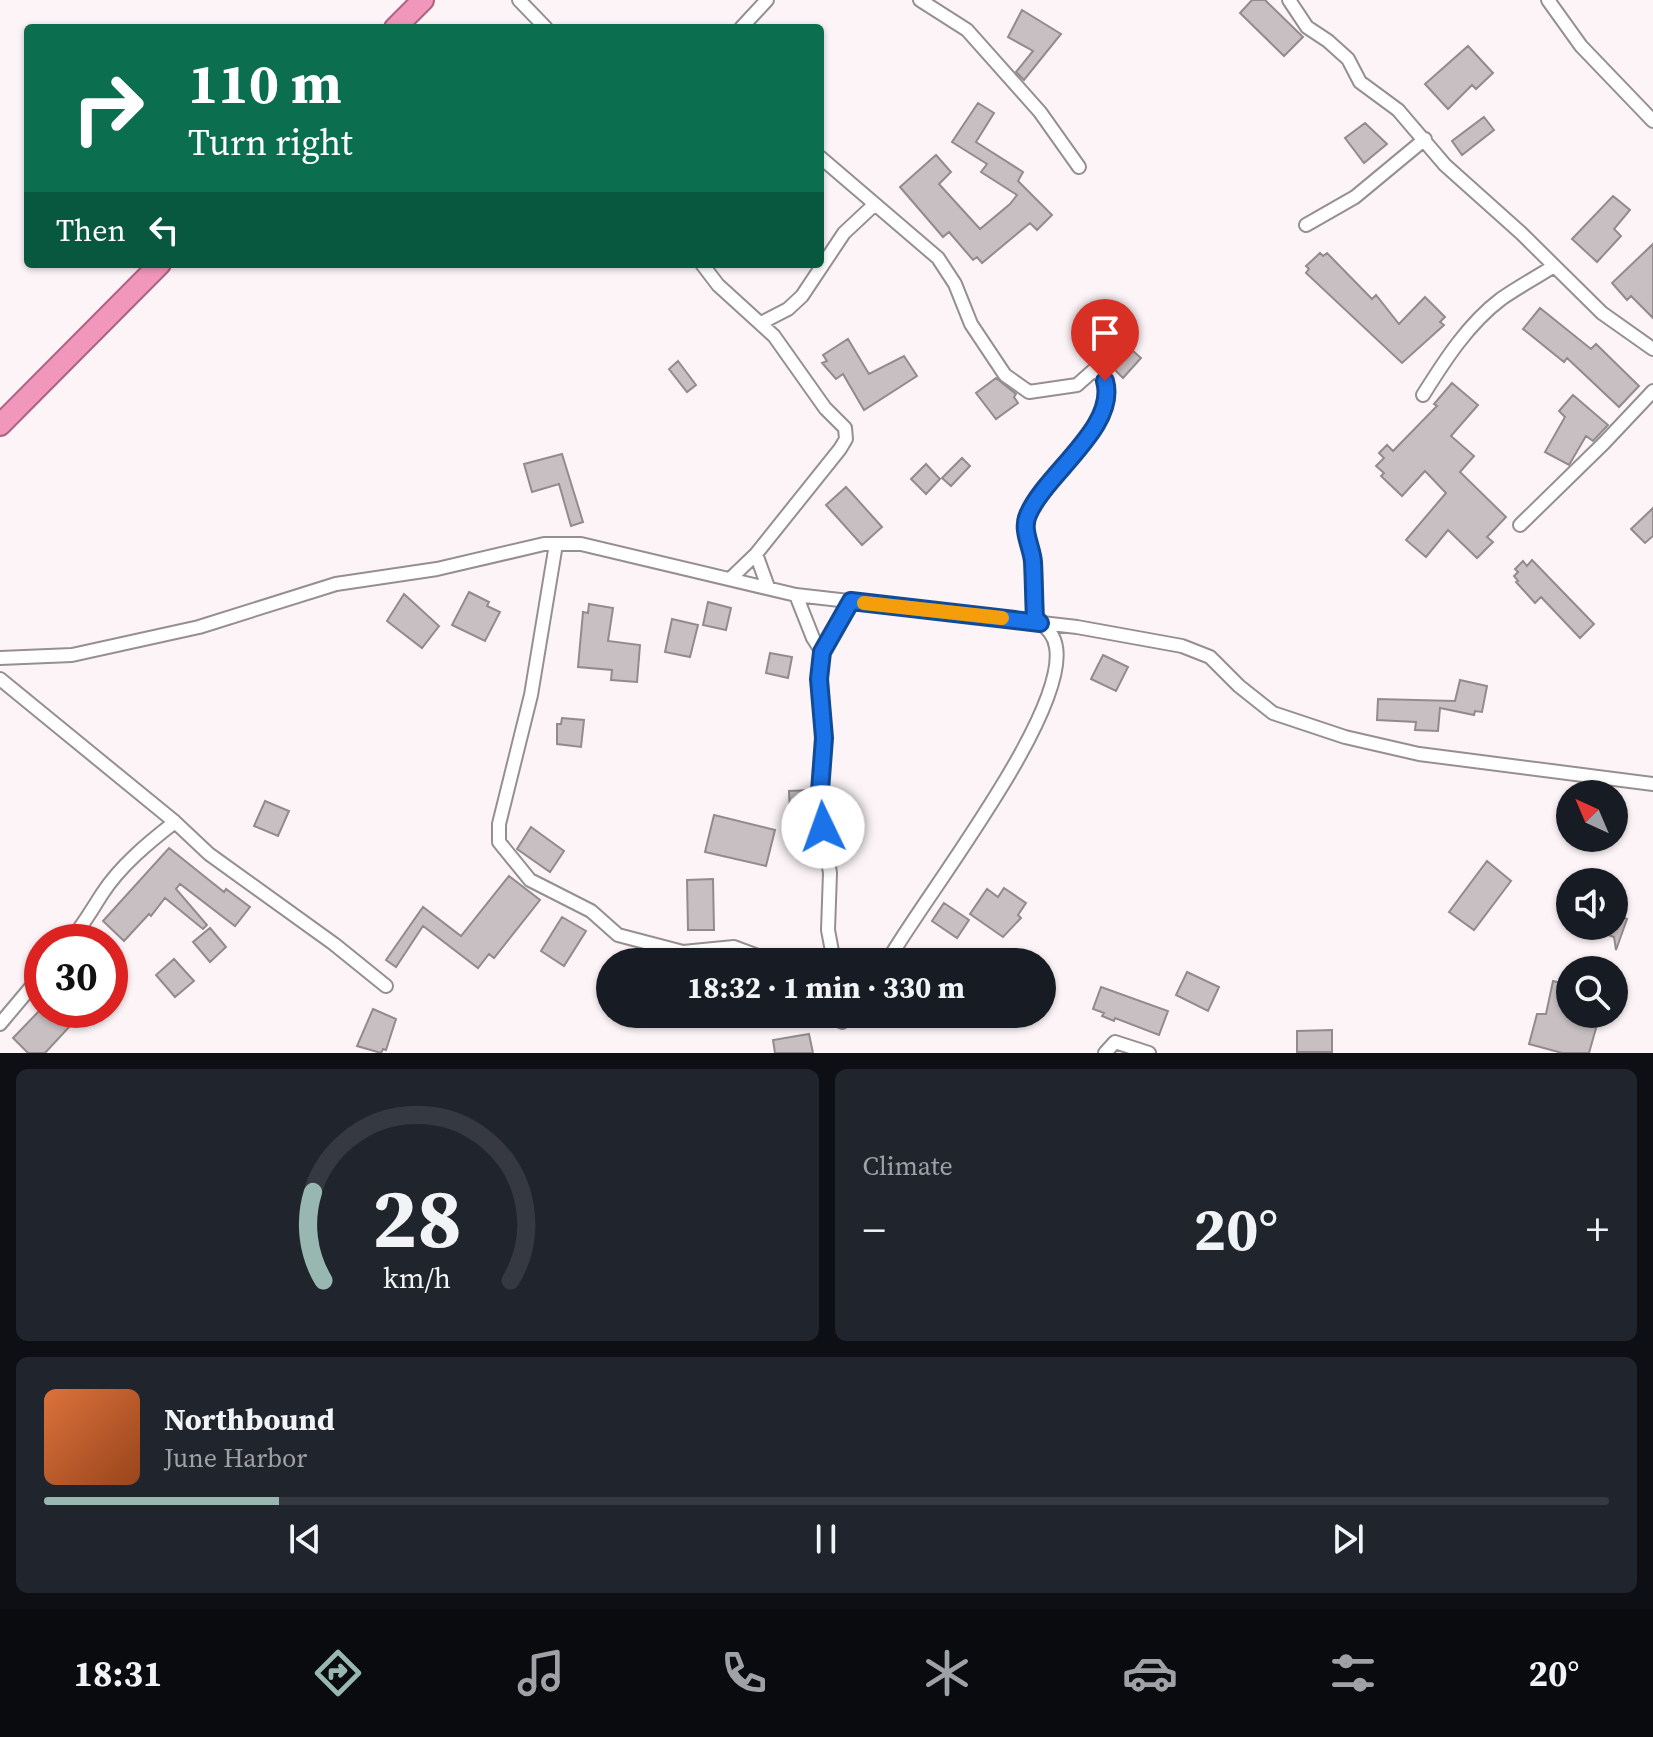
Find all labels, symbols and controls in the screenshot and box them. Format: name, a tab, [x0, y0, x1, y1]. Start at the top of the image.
text: 110 m	[188, 45, 342, 122]
icon: right	[56, 56, 160, 160]
text: Turn right	[188, 118, 353, 167]
icon: left	[142, 208, 186, 252]
text: Then	[56, 210, 126, 251]
pin	[1071, 299, 1139, 381]
icon: arrive	[1083, 311, 1127, 355]
north arrow	[1556, 780, 1628, 852]
map controls	[1556, 780, 1628, 1028]
position arrow	[781, 785, 865, 869]
button: sound	[1556, 868, 1628, 940]
speed limit sign: 30	[24, 924, 128, 1028]
button: search	[1556, 956, 1628, 1028]
text: 18:32 · 1 min · 330 m	[687, 967, 965, 1008]
text: Climate	[863, 1148, 953, 1184]
text: 28	[372, 1161, 462, 1275]
text: 20°	[1193, 1188, 1278, 1270]
text: −	[863, 1199, 886, 1260]
text: +	[1586, 1199, 1609, 1260]
text: km/h	[383, 1258, 451, 1298]
text: Northbound	[164, 1399, 335, 1440]
text: June Harbor	[164, 1440, 307, 1476]
icon: previous	[283, 1517, 327, 1561]
icon: pause	[804, 1517, 848, 1561]
icon: next	[1326, 1517, 1370, 1561]
icon: directions	[310, 1645, 366, 1701]
icon: music	[513, 1645, 569, 1701]
icon: phone	[716, 1645, 772, 1701]
icon: climate	[919, 1645, 975, 1701]
icon: car	[1122, 1645, 1178, 1701]
icon: filters	[1325, 1645, 1381, 1701]
text: 18:31	[74, 1649, 162, 1698]
text: 20°	[1529, 1649, 1579, 1698]

